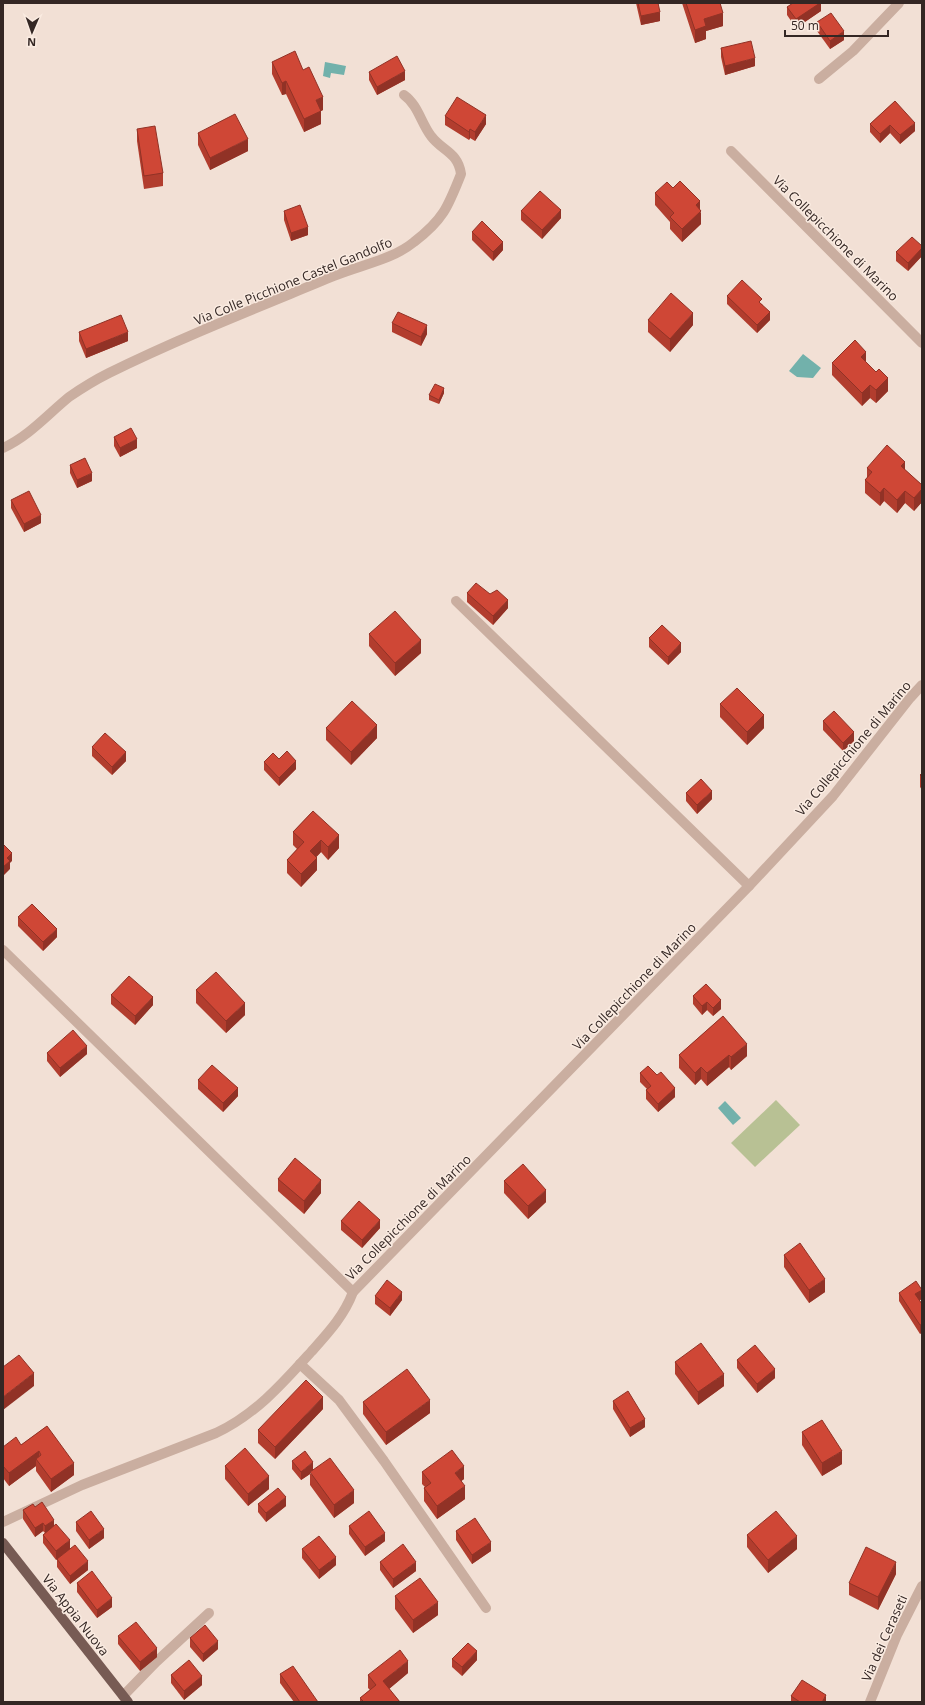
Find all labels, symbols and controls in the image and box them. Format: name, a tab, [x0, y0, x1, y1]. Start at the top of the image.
north arrow	[12, 12, 52, 52]
scale bar	[785, 12, 888, 38]
text: 50 m	[791, 17, 819, 34]
text: N	[27, 35, 36, 50]
street label: Via Collepicchione di Marino	[769, 171, 903, 305]
street label: Via Colle Picchione Castel Gandolfo	[191, 233, 395, 329]
street label: Via Collepicchione di Marino	[791, 677, 915, 819]
street label: Via Collepicchione di Marino	[568, 918, 700, 1054]
street label: Via Collepicchione di Marino	[341, 1150, 475, 1284]
street label: Via Appia Nuova	[38, 1570, 114, 1660]
street label: Via dei Ceraseti	[857, 1592, 911, 1684]

